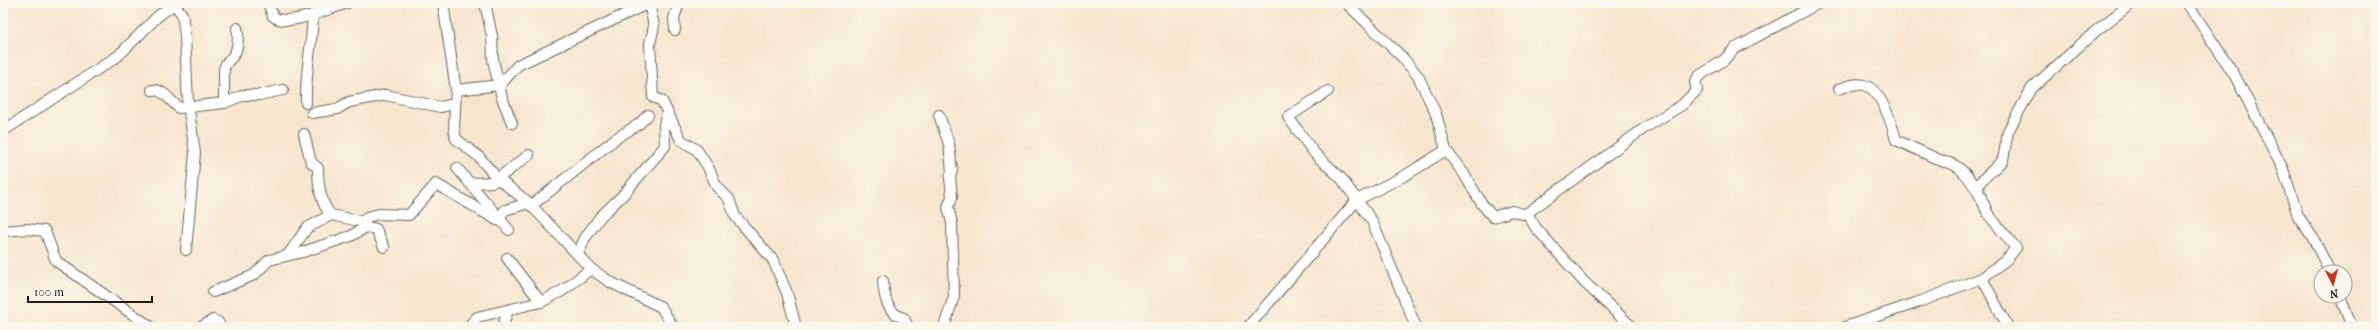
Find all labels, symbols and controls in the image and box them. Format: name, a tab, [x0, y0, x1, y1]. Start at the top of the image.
north arrow	[2313, 264, 2353, 304]
scale bar	[28, 278, 152, 304]
text: 100 m	[34, 285, 64, 299]
text: N	[2329, 287, 2339, 300]

